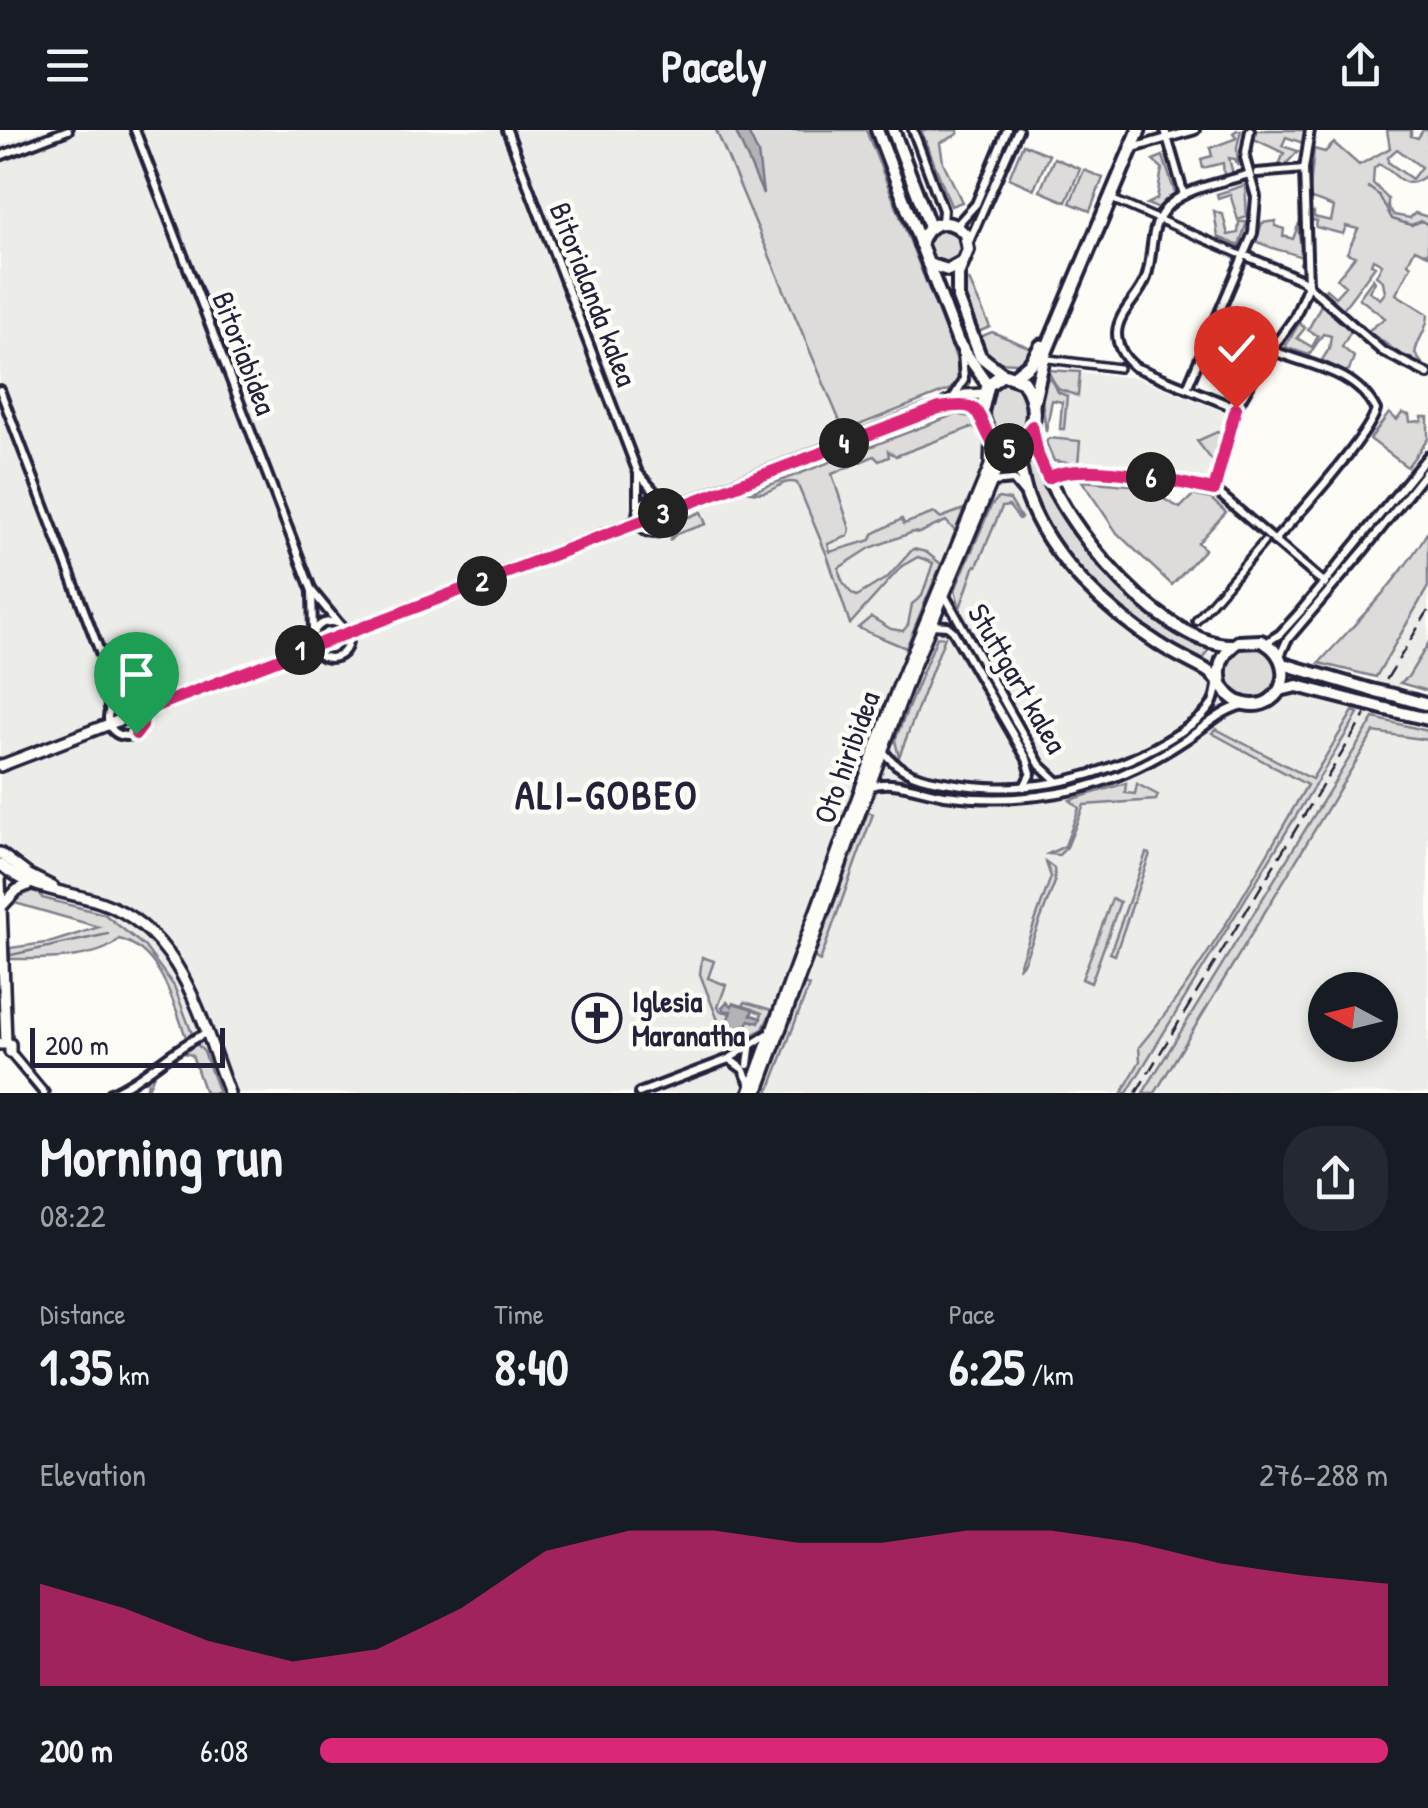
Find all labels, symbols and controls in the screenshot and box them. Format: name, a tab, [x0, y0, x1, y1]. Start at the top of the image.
text: Pacely	[661, 35, 767, 96]
icon: menu	[40, 38, 95, 93]
icon: share	[1333, 38, 1388, 93]
street label: Bitorialanda kalea	[541, 196, 648, 392]
street label: Bitoriabidea	[203, 286, 287, 421]
pin	[1194, 306, 1279, 409]
icon: check	[1209, 321, 1264, 376]
pin: 4	[819, 418, 869, 468]
pin: 5	[984, 423, 1034, 473]
text: 4	[839, 424, 849, 462]
text: 5	[1003, 429, 1015, 467]
pin: 6	[1126, 452, 1176, 502]
text: 6	[1145, 458, 1157, 496]
pin: 3	[638, 488, 688, 538]
text: 3	[657, 494, 669, 532]
pin: 2	[457, 556, 507, 606]
text: 2	[475, 562, 489, 600]
street label: Stuttgart kalea	[959, 596, 1077, 760]
pin: 1	[275, 625, 325, 675]
text: 1	[295, 631, 305, 669]
pin	[94, 632, 179, 735]
icon: arrive	[109, 647, 164, 702]
street label: Oto hiribidea	[804, 685, 888, 829]
district label: ALI-GOBEO	[515, 767, 699, 821]
north arrow	[1308, 972, 1398, 1062]
map controls	[1308, 972, 1398, 1062]
place label: Iglesia Maranatha	[632, 981, 745, 1055]
church icon: Iglesia Maranatha	[571, 992, 623, 1044]
scale bar	[30, 1023, 225, 1068]
text: 200 m	[45, 1026, 109, 1064]
text: Morning run	[40, 1119, 283, 1193]
button: share	[1283, 1126, 1388, 1231]
text: 08:22	[40, 1194, 106, 1237]
text: Distance	[40, 1295, 126, 1333]
text: Time	[494, 1295, 544, 1333]
text: Pace	[949, 1295, 995, 1333]
text: 1.35	[40, 1333, 112, 1401]
text: 8:40	[494, 1333, 569, 1401]
text: 6:25	[949, 1333, 1025, 1401]
text: km	[112, 1356, 150, 1394]
text: /km	[1025, 1356, 1074, 1394]
text: Elevation	[40, 1453, 146, 1496]
text: 276–288 m	[1259, 1453, 1388, 1496]
text: 200 m	[40, 1729, 113, 1772]
text: 6:08	[200, 1729, 248, 1772]

